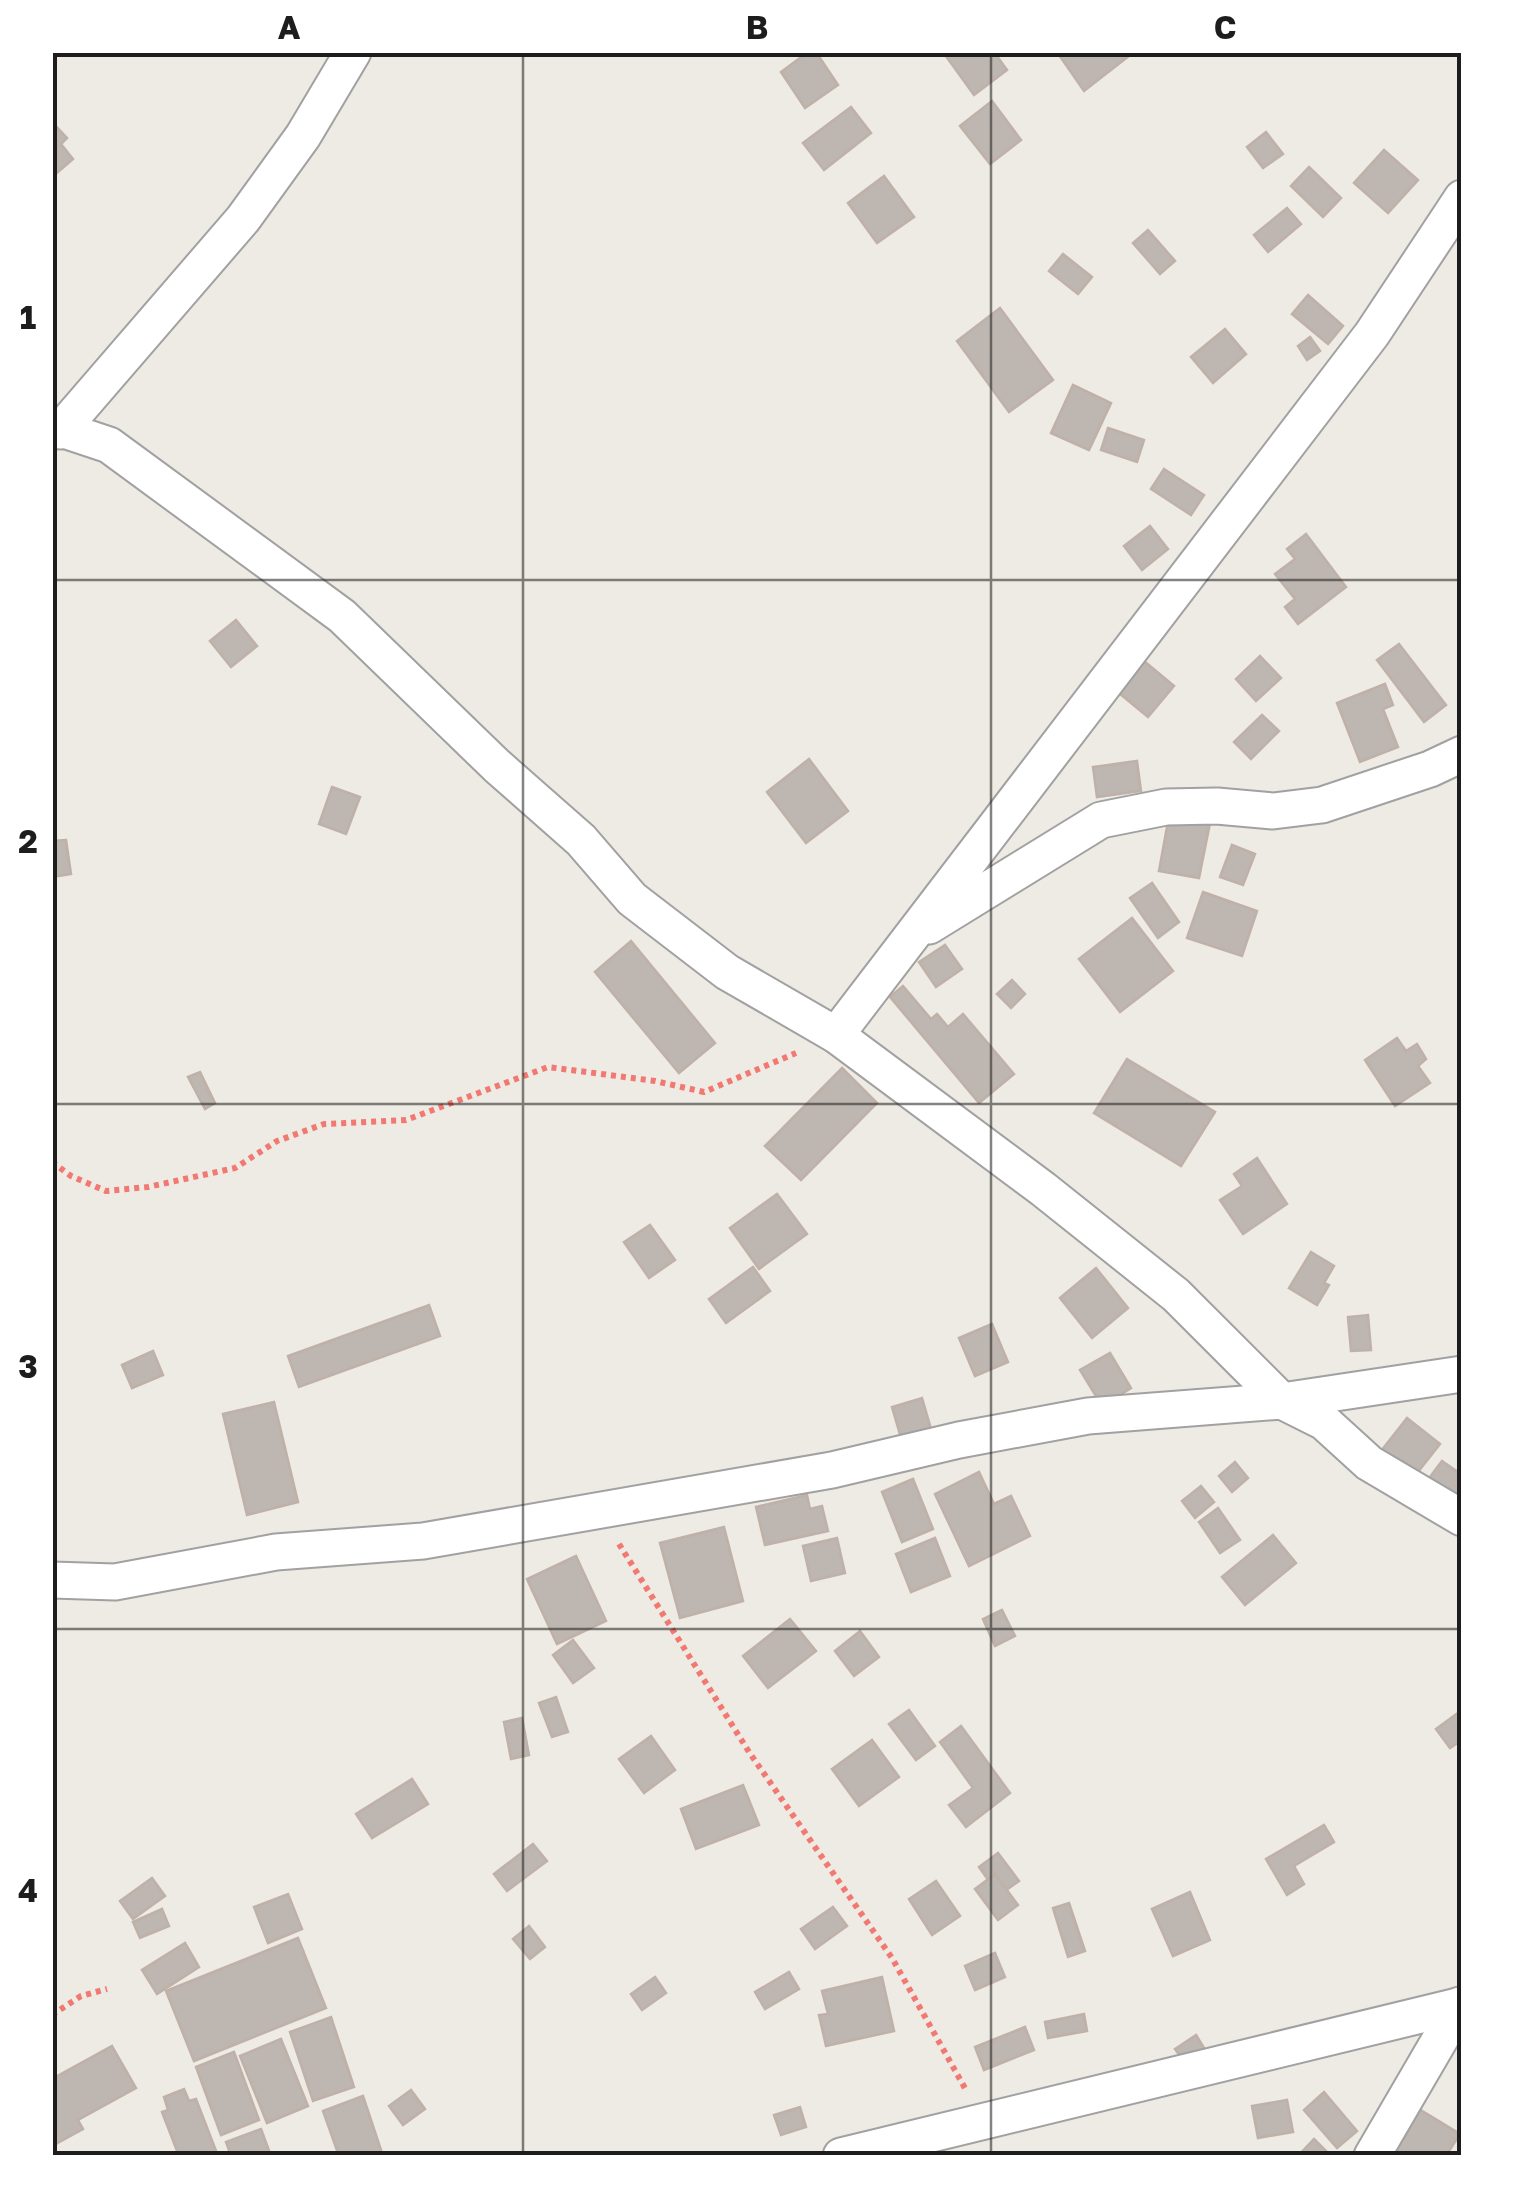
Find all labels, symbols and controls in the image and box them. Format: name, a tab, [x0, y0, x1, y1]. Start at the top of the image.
text: A	[278, 8, 301, 46]
text: B	[746, 8, 768, 46]
text: C	[1214, 8, 1236, 46]
text: 1	[20, 298, 36, 336]
text: 2	[18, 822, 38, 860]
text: 3	[18, 1347, 38, 1385]
text: 4	[18, 1871, 38, 1909]

